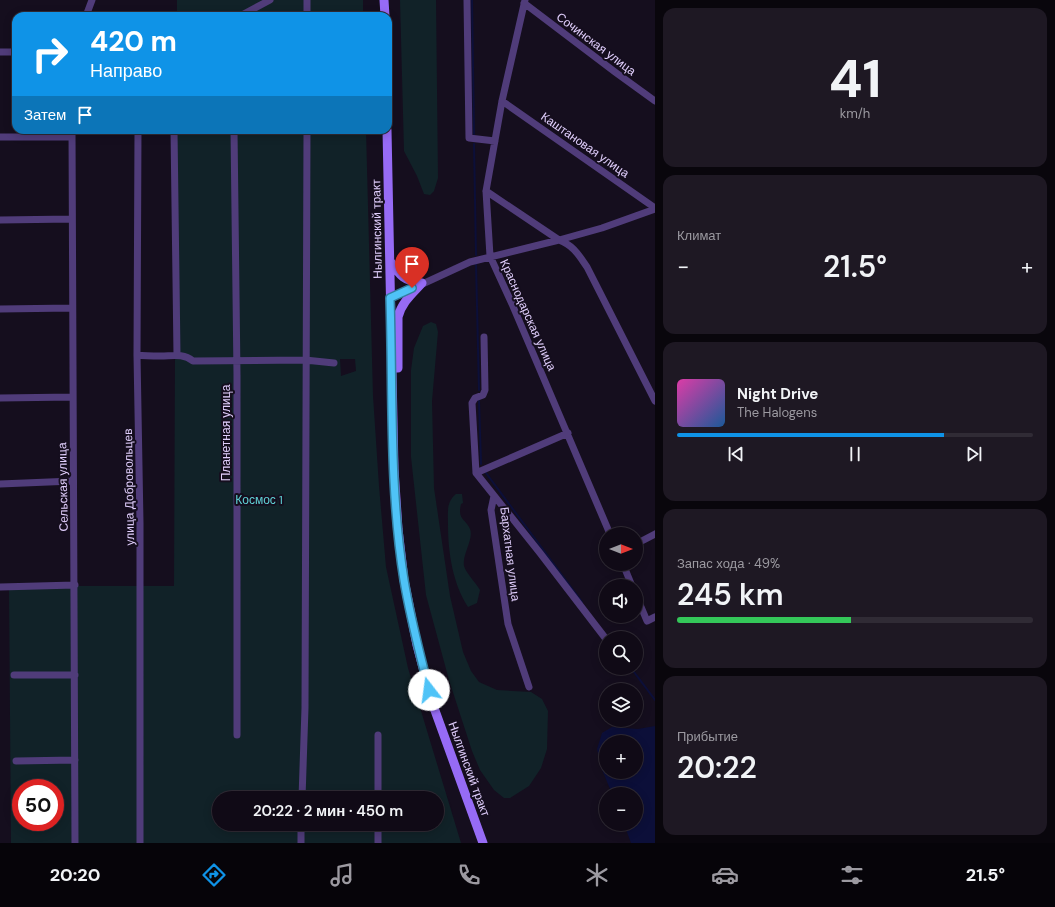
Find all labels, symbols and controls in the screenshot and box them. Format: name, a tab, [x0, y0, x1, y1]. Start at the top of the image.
street label: Сочинская улица	[553, 9, 639, 79]
text: 420 m	[90, 23, 177, 60]
icon: right	[24, 28, 76, 80]
text: 41	[829, 45, 881, 113]
text: Направо	[90, 59, 162, 83]
icon: arrive	[74, 104, 96, 126]
text: Затем	[24, 105, 66, 125]
text: km/h	[840, 105, 870, 122]
street label: Каштановая улица	[538, 109, 633, 182]
street label: Нылгинский тракт	[368, 179, 386, 279]
text: Климат	[677, 227, 721, 244]
pin	[395, 247, 429, 288]
text: 21.5°	[823, 247, 887, 286]
text: −	[677, 252, 689, 281]
text: +	[1021, 252, 1033, 281]
icon: arrive	[401, 253, 423, 275]
street label: Краснодарская улица	[496, 257, 560, 374]
street label: Планетная улица	[218, 384, 234, 481]
text: Night Drive	[737, 384, 818, 404]
text: The Halogens	[737, 404, 817, 421]
street label: улица Добровольцев	[120, 428, 138, 546]
street label: Сельская улица	[54, 442, 72, 532]
icon: previous	[725, 443, 747, 465]
icon: pause	[844, 443, 866, 465]
icon: next	[963, 443, 985, 465]
park label: Космос 1	[235, 492, 283, 508]
street label: Бархатная улица	[496, 506, 524, 602]
north arrow	[599, 527, 643, 571]
map controls	[599, 527, 643, 831]
text: Запас хода · 49%	[677, 555, 780, 572]
text: 245 km	[677, 575, 783, 614]
button: sound	[599, 579, 643, 623]
button: search	[599, 631, 643, 675]
position arrow	[408, 669, 450, 711]
button: layers	[599, 683, 643, 727]
street label: Нылгинский тракт	[444, 719, 494, 819]
text: Прибытие	[677, 728, 738, 745]
button: +	[599, 735, 643, 779]
text: 20:22	[677, 748, 757, 787]
speed limit sign: 50	[12, 779, 64, 831]
button: −	[599, 787, 643, 831]
text: 20:22 · 2 мин · 450 m	[253, 801, 403, 821]
icon: directions	[200, 861, 228, 889]
icon: music	[328, 861, 356, 889]
icon: phone	[455, 861, 483, 889]
icon: climate	[583, 861, 611, 889]
icon: car	[711, 861, 739, 889]
icon: filters	[838, 861, 866, 889]
text: 20:20	[50, 863, 100, 887]
text: 21.5°	[966, 863, 1005, 887]

